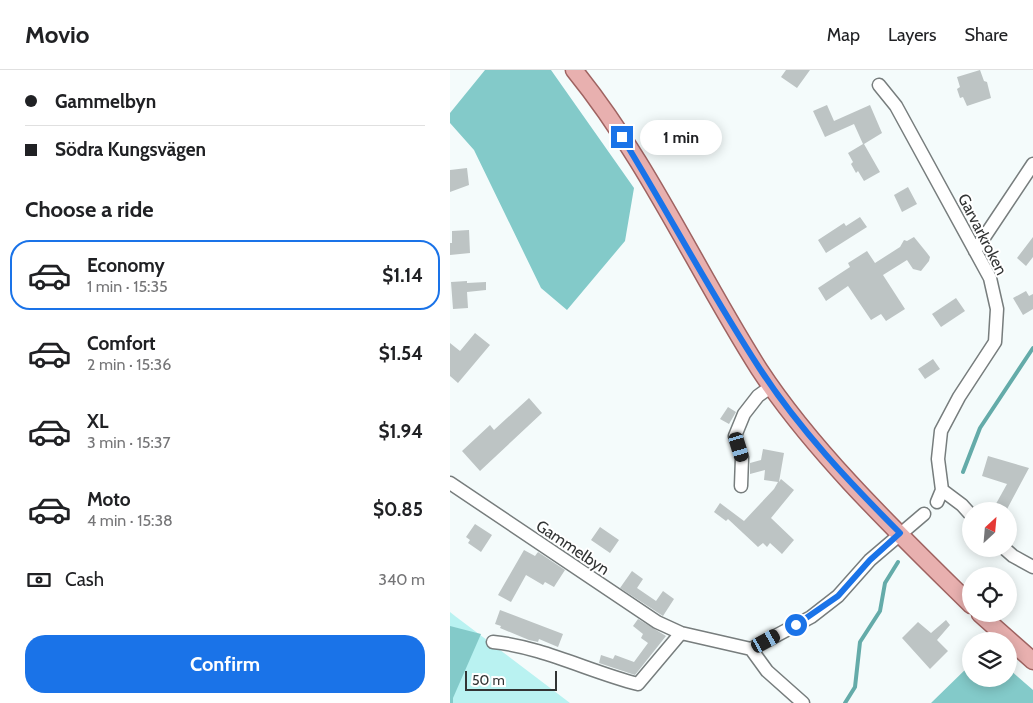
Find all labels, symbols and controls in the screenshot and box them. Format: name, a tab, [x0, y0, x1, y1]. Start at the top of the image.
text: Movio	[25, 20, 90, 49]
text: Map	[827, 24, 860, 46]
text: Layers	[888, 24, 937, 46]
text: Share	[965, 24, 1008, 46]
text: Gammelbyn	[55, 90, 156, 113]
callout: 1 min	[640, 120, 722, 154]
route end	[611, 126, 633, 148]
text: 1 min	[663, 128, 699, 147]
text: Södra Kungsvägen	[55, 138, 206, 161]
street label: Garvarkroken	[954, 190, 1011, 278]
text: Choose a ride	[25, 196, 154, 223]
icon: car	[27, 253, 72, 298]
text: Economy	[87, 254, 165, 277]
text: $1.14	[382, 264, 423, 287]
text: 1 min · 15:35	[87, 277, 168, 296]
icon: car	[27, 331, 72, 376]
text: Comfort	[87, 332, 156, 355]
text: $1.54	[379, 342, 423, 365]
text: 2 min · 15:36	[87, 355, 171, 374]
icon: car	[27, 409, 72, 454]
text: XL	[87, 410, 108, 433]
text: $1.94	[379, 420, 423, 443]
car	[727, 430, 750, 464]
text: 3 min · 15:37	[87, 433, 171, 452]
icon: car	[27, 487, 72, 532]
text: Moto	[87, 488, 131, 511]
text: $0.85	[373, 498, 423, 521]
north arrow	[962, 502, 1018, 558]
map controls	[962, 502, 1017, 687]
text: 4 min · 15:38	[87, 511, 173, 530]
street label: Gammelbyn	[533, 516, 613, 579]
icon: cash	[25, 566, 53, 594]
button: locate	[962, 567, 1017, 622]
text: Cash	[65, 568, 104, 591]
text: 340 m	[378, 570, 425, 589]
route start	[785, 614, 807, 636]
car	[749, 627, 782, 655]
button: layers	[962, 632, 1017, 687]
button: Confirm	[25, 635, 425, 693]
scale bar	[465, 668, 558, 691]
text: 50 m	[472, 671, 505, 689]

